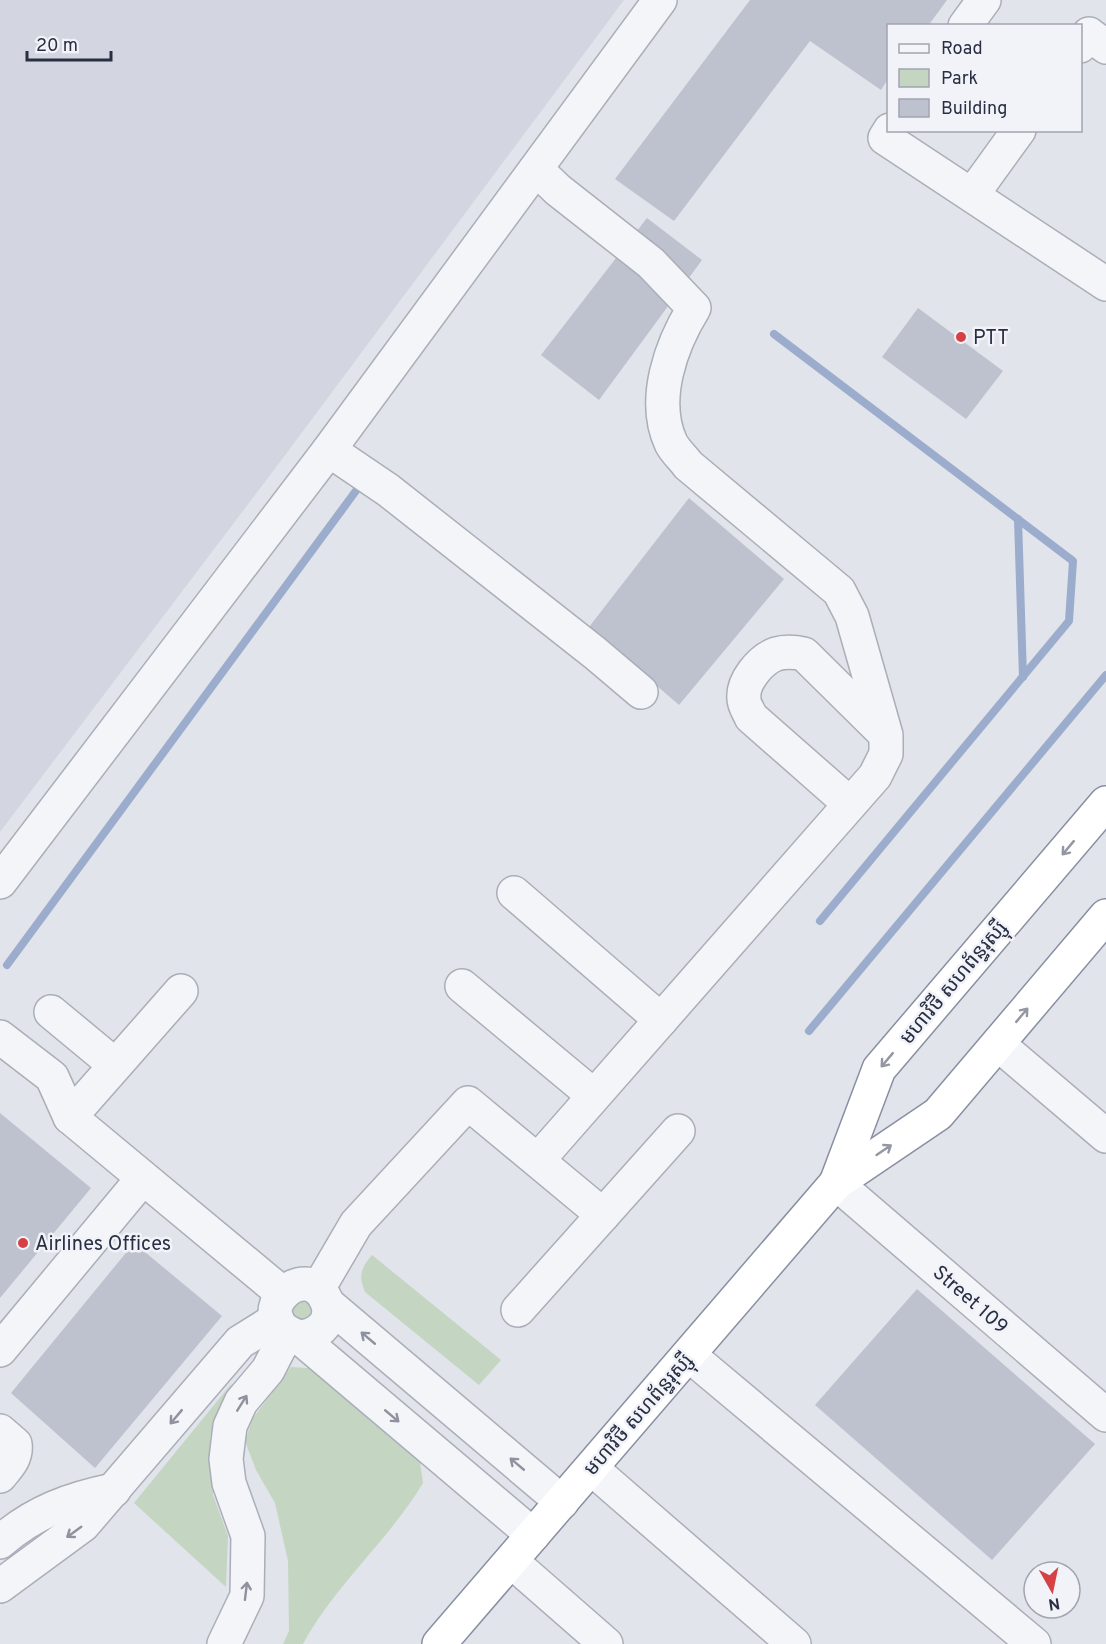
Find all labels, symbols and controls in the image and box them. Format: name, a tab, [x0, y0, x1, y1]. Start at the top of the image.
scale bar	[27, 24, 111, 62]
legend	[887, 24, 1082, 132]
text: 20 m	[36, 35, 78, 58]
text: Road	[941, 38, 983, 61]
text: Park	[941, 68, 978, 91]
text: Building	[941, 98, 1007, 121]
place label: PTT	[973, 326, 1009, 352]
marker: PTT	[954, 330, 968, 344]
one-way arrow	[1061, 840, 1075, 855]
street label: មហាវិថី សហព័ន្ធរុស្ស៊ី	[894, 915, 1016, 1053]
one-way arrow	[1016, 1007, 1029, 1023]
one-way arrow	[880, 1052, 894, 1067]
one-way arrow	[876, 1144, 892, 1156]
place label: Airlines Offices	[35, 1232, 171, 1258]
marker: Airlines Offices	[16, 1236, 30, 1250]
street label: Street 109	[926, 1261, 1013, 1340]
one-way arrow	[361, 1331, 376, 1345]
street label: មហាវិថី សហព័ន្ធរុស្ស៊ី	[578, 1348, 702, 1484]
one-way arrow	[237, 1395, 249, 1412]
one-way arrow	[170, 1409, 183, 1425]
one-way arrow	[384, 1409, 400, 1422]
one-way arrow	[510, 1457, 525, 1471]
one-way arrow	[66, 1526, 82, 1538]
north arrow	[1022, 1560, 1082, 1620]
one-way arrow	[241, 1581, 252, 1601]
text: N	[1047, 1592, 1061, 1614]

